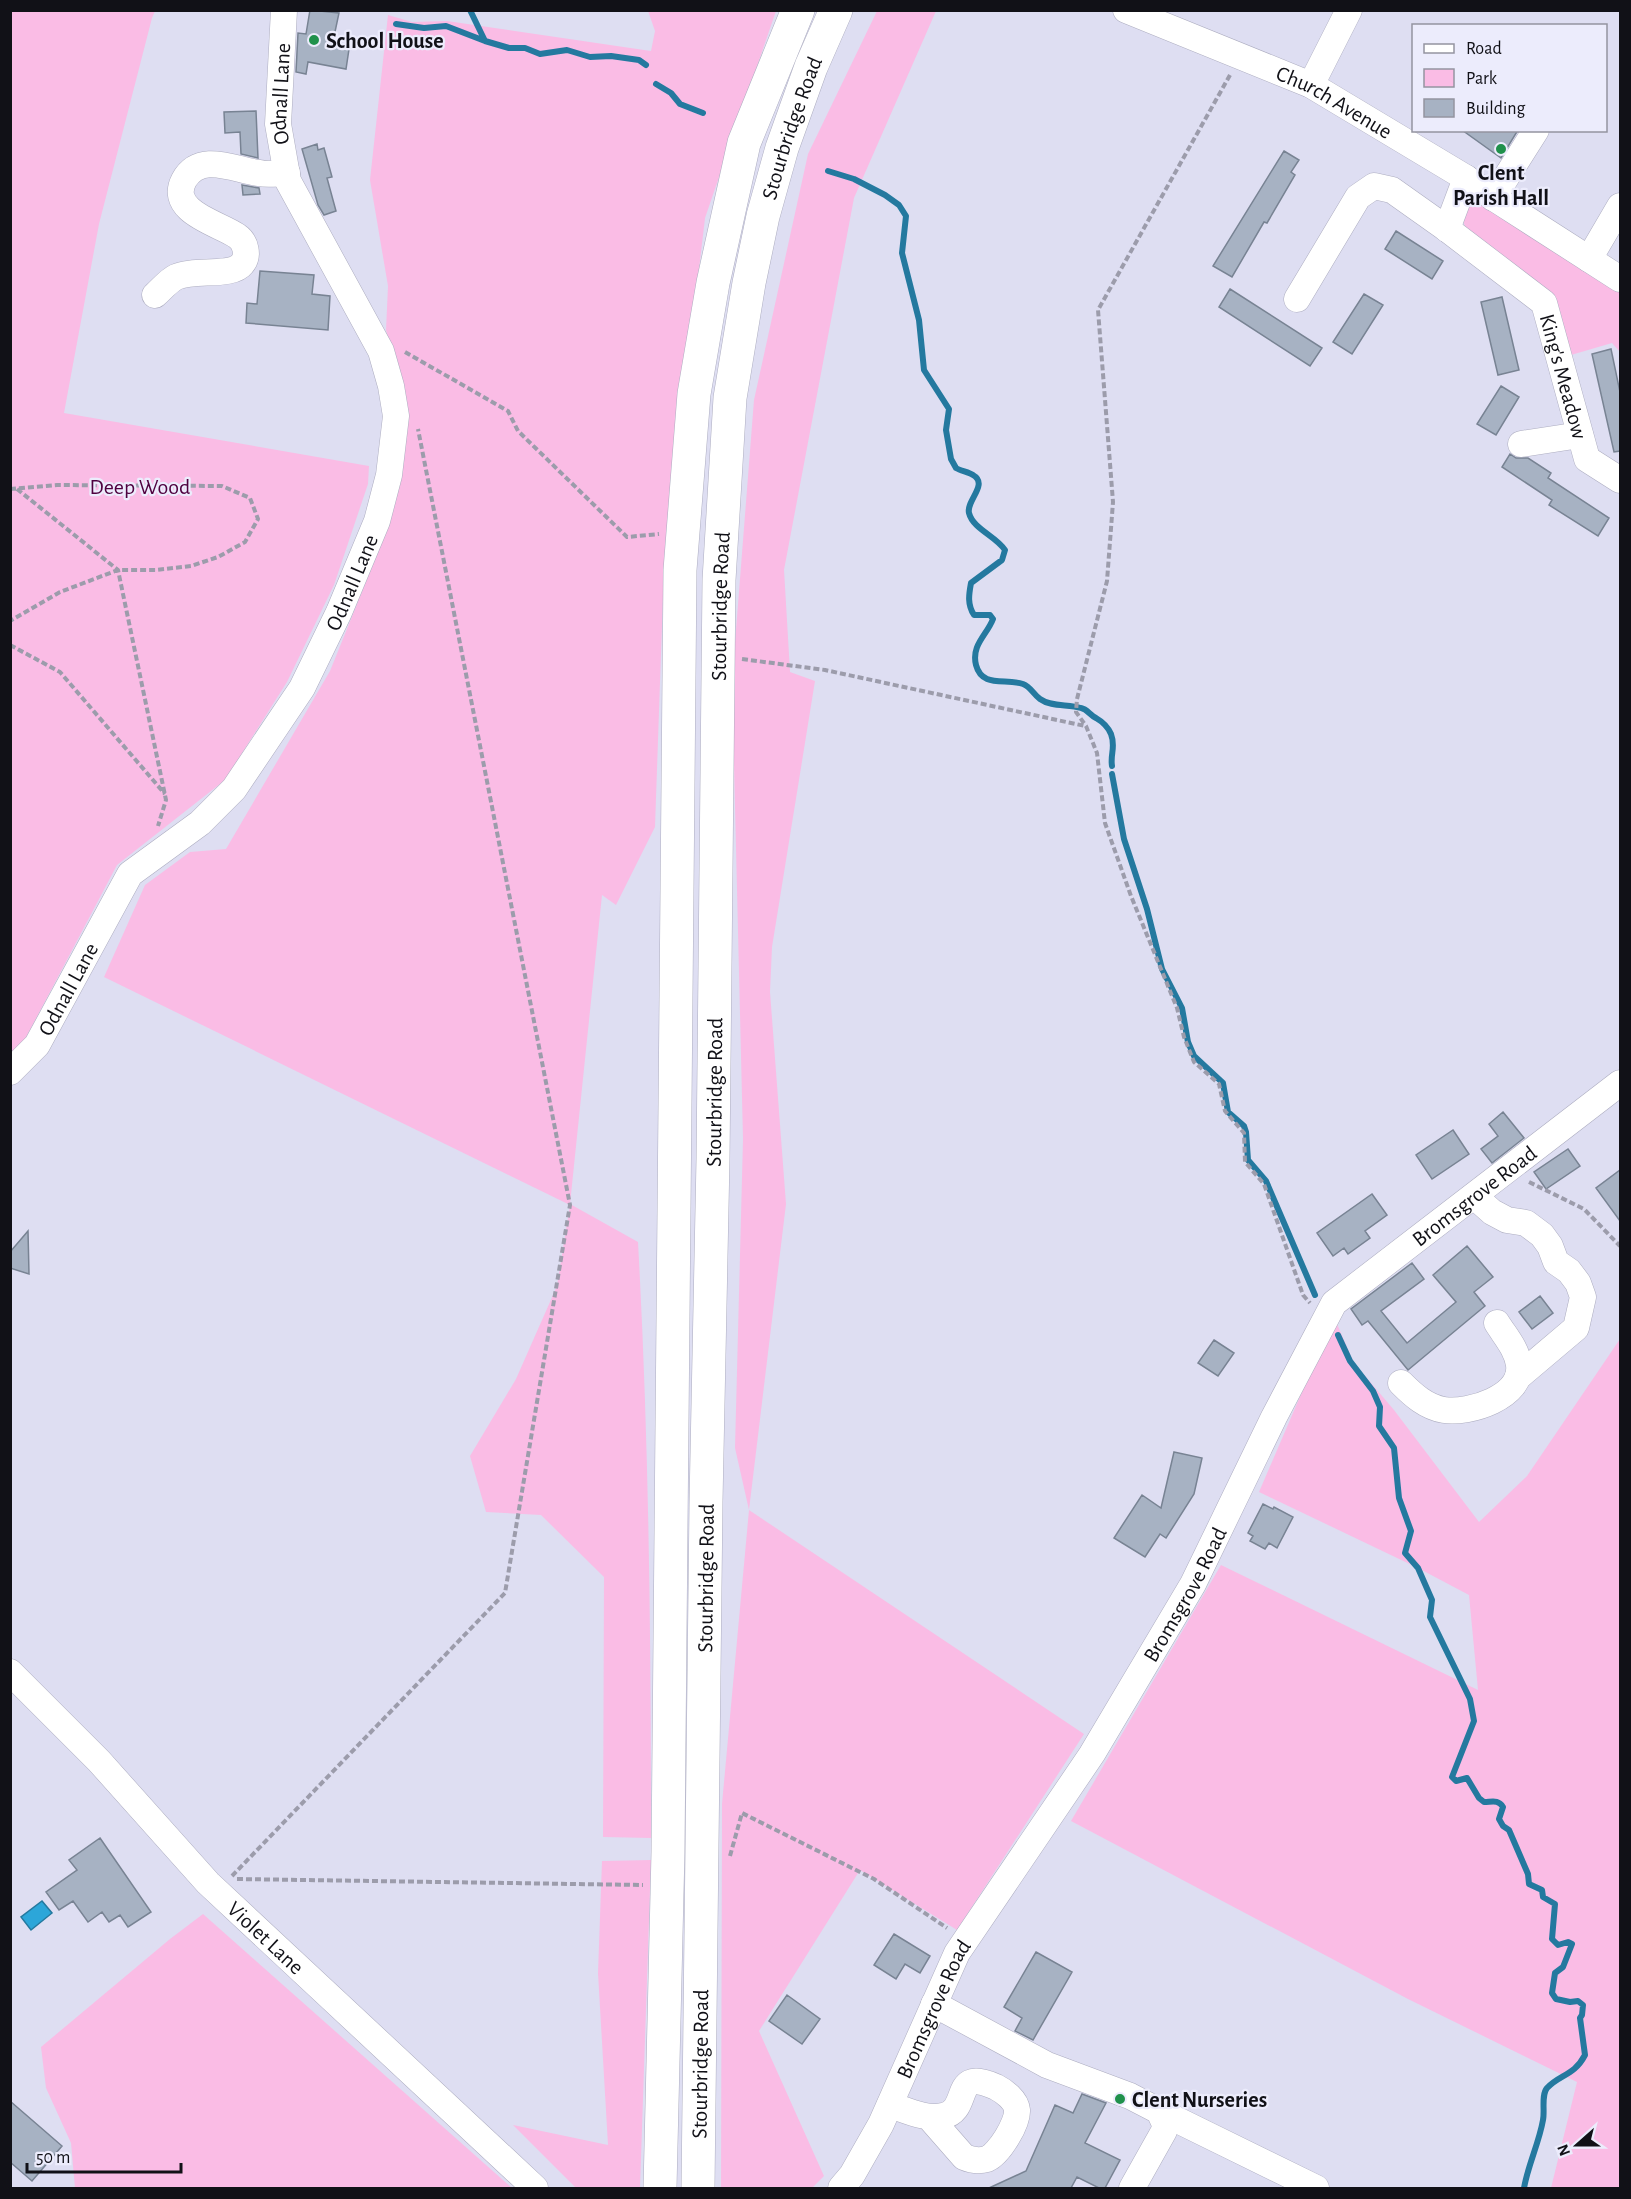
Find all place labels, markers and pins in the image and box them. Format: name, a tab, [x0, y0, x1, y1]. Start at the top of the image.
place label: School House	[326, 30, 444, 52]
marker: School House	[307, 33, 321, 47]
marker: Clent Parish Hall	[1494, 142, 1508, 156]
place label: Clent Parish Hall	[1453, 162, 1549, 209]
place label: Clent Nurseries	[1132, 2089, 1267, 2111]
marker: Clent Nurseries	[1113, 2092, 1127, 2106]

